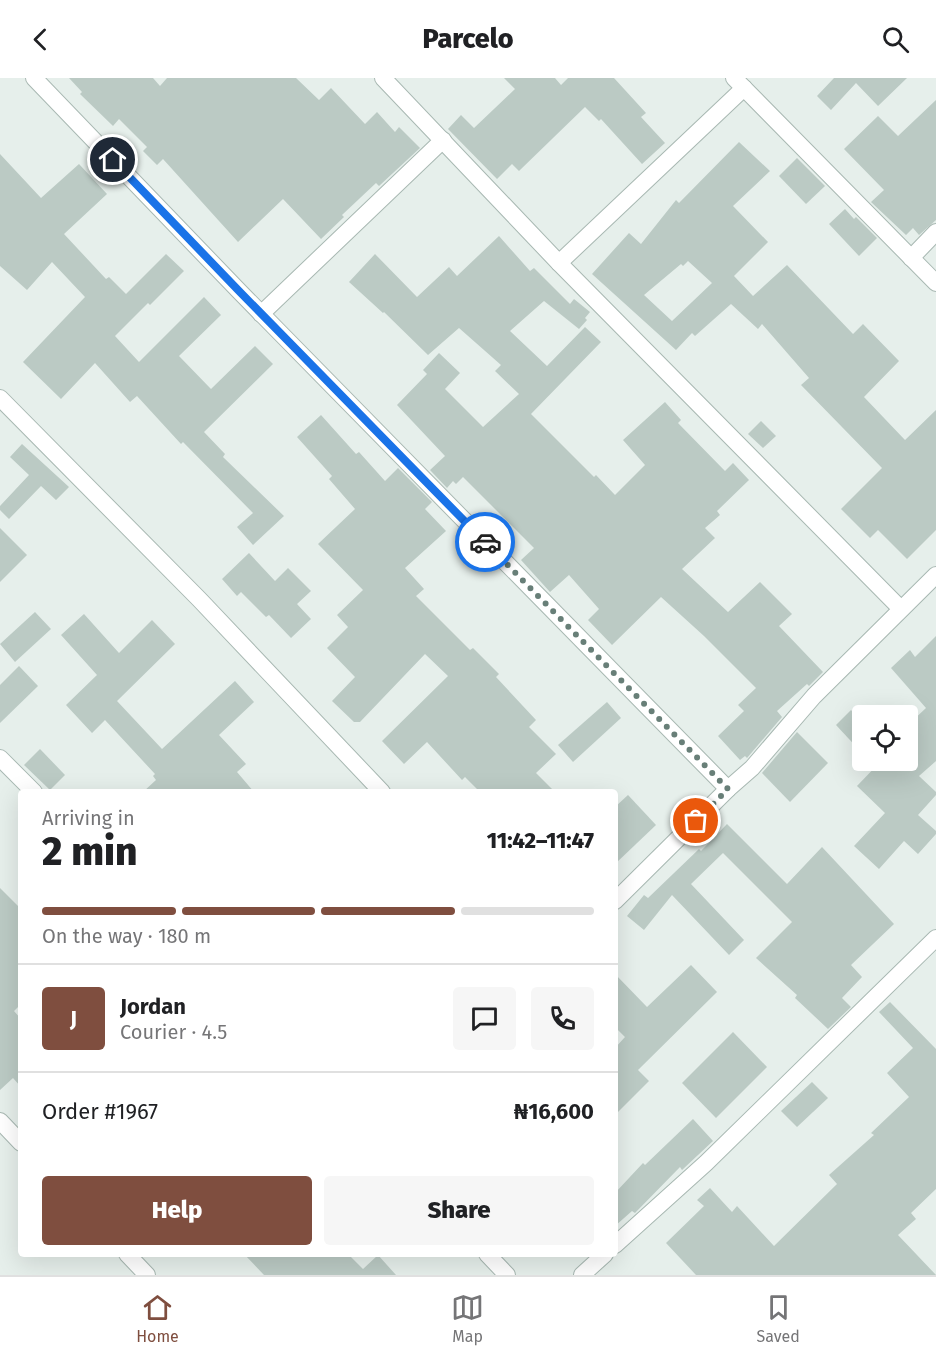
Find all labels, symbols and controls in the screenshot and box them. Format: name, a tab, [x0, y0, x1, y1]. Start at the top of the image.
icon: back	[24, 23, 57, 56]
text: Parcelo	[422, 23, 514, 55]
icon: search	[879, 23, 912, 56]
pin	[87, 134, 138, 185]
icon: home	[96, 143, 129, 176]
courier	[455, 512, 515, 572]
icon: car	[469, 526, 502, 559]
map controls	[852, 705, 918, 771]
button: locate	[852, 705, 918, 771]
pin	[670, 795, 721, 846]
icon: bag	[679, 804, 712, 837]
text: Arriving in	[42, 806, 135, 830]
text: 11:42–11:47	[487, 827, 594, 854]
text: 2 min	[42, 829, 138, 875]
text: On the way · 180 m	[42, 924, 211, 948]
button: chat	[453, 987, 516, 1050]
button: phone	[531, 987, 594, 1050]
text: Jordan	[120, 993, 186, 1020]
text: J	[70, 1005, 77, 1032]
text: Courier · 4.5	[120, 1020, 227, 1044]
text: Order #1967	[42, 1098, 158, 1125]
text: ₦16,600	[514, 1098, 594, 1125]
button: Help	[42, 1176, 312, 1245]
button: Share	[324, 1176, 594, 1245]
tab: Home	[136, 1291, 179, 1346]
tab: Map	[451, 1291, 484, 1346]
tab: Saved	[757, 1291, 800, 1346]

